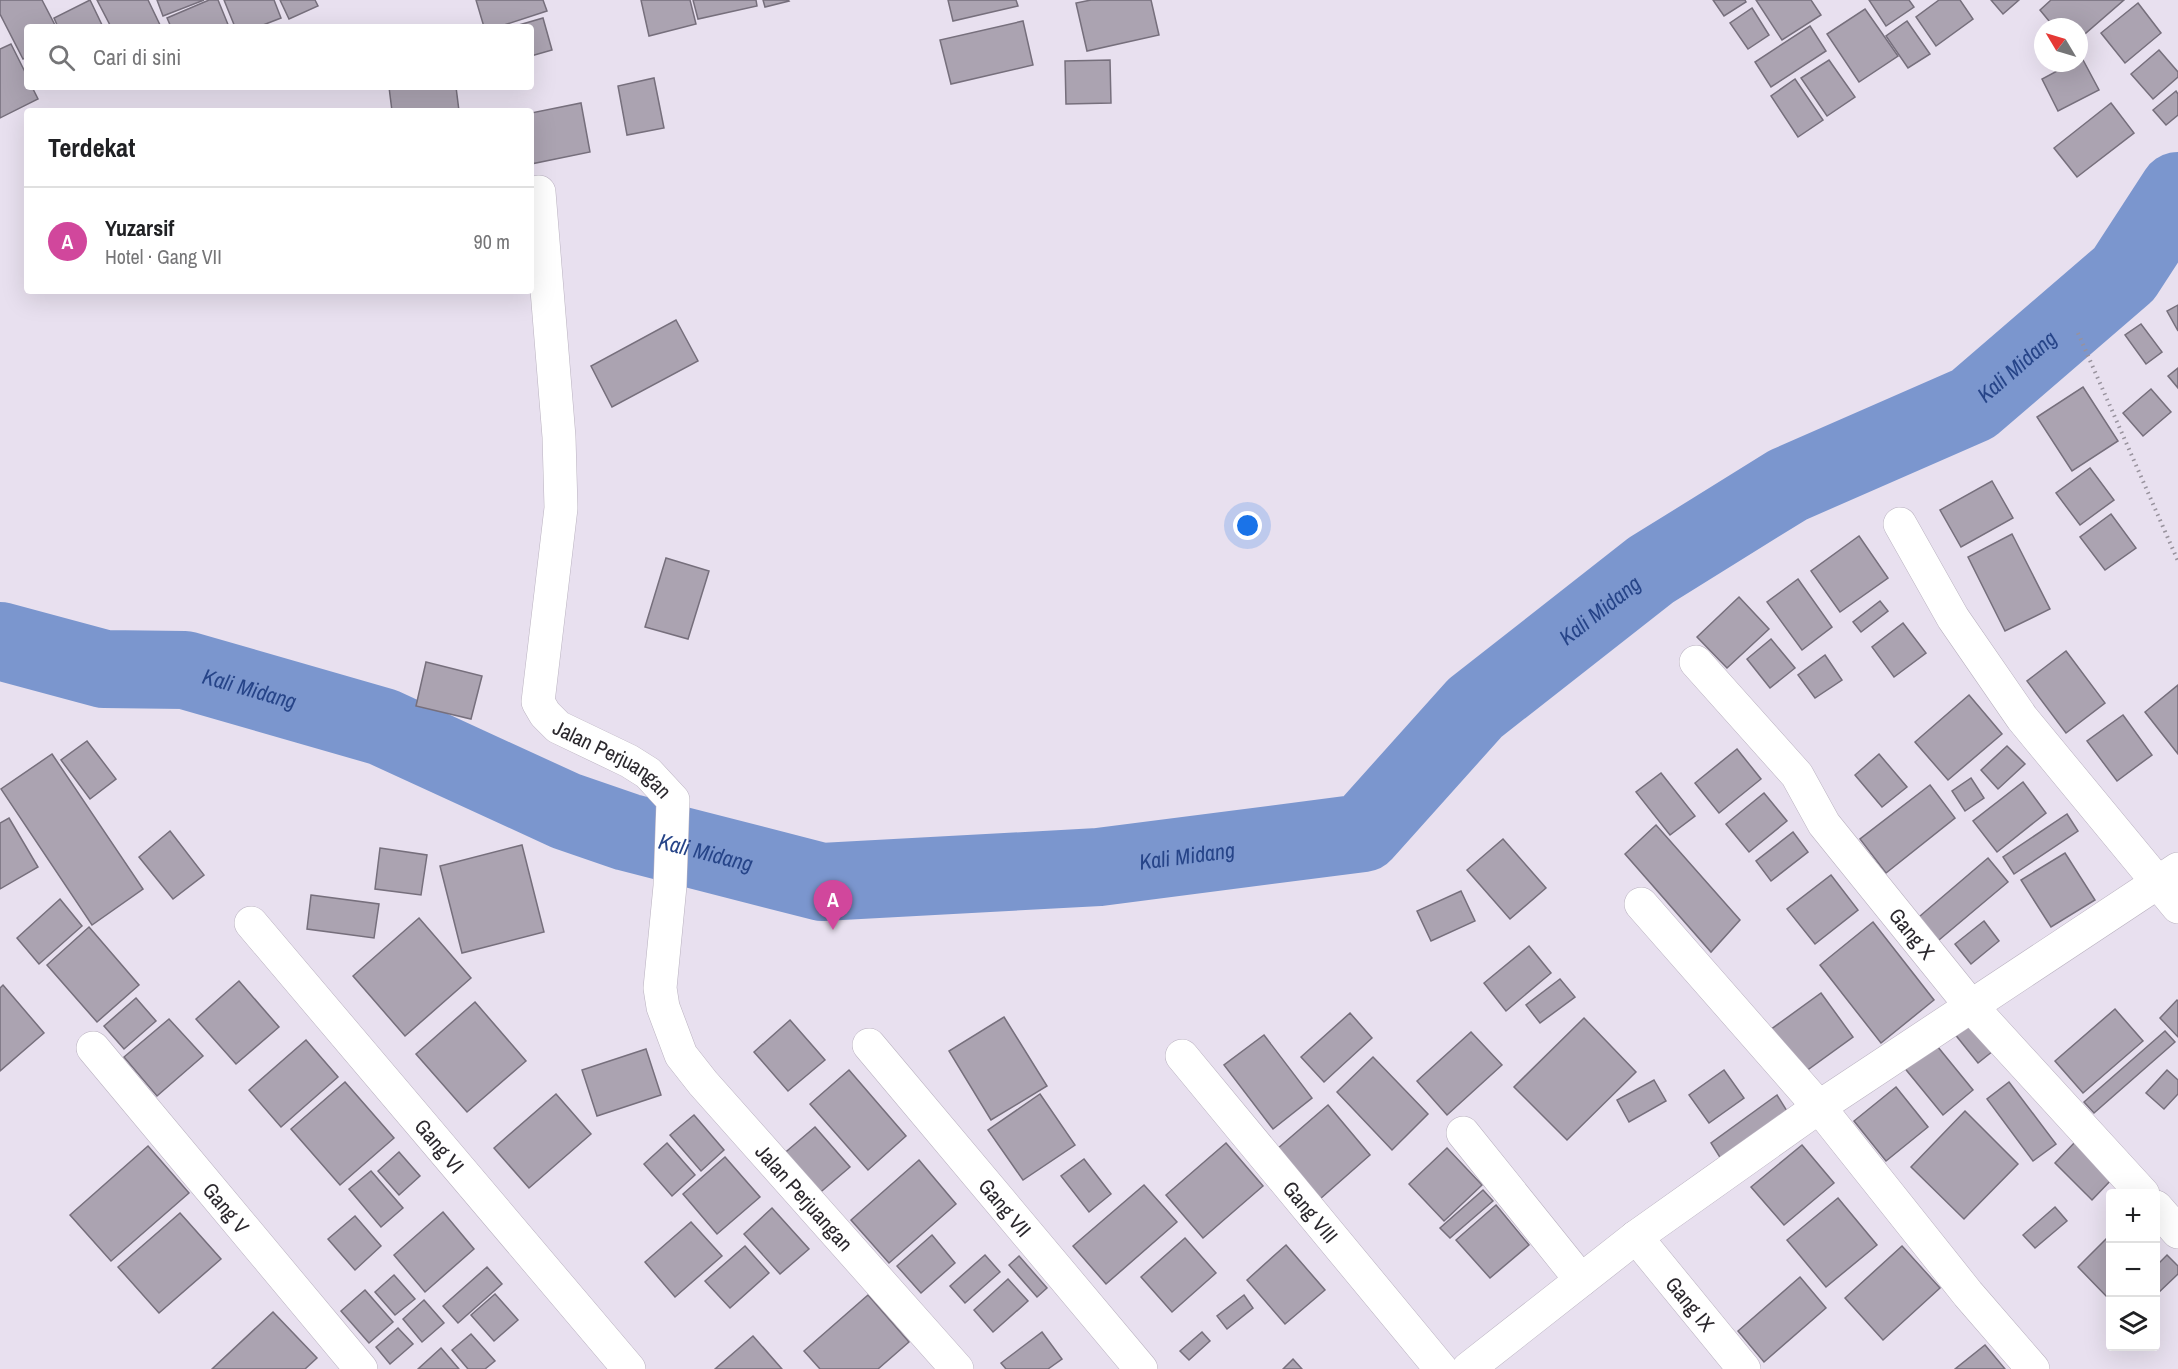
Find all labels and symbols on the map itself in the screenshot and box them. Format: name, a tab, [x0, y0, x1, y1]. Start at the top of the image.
north arrow	[2034, 18, 2088, 72]
water label: Kali Midang	[1970, 323, 2063, 409]
your location	[1233, 511, 1262, 540]
water label: Kali Midang	[1553, 569, 1647, 652]
water label: Kali Midang	[199, 661, 300, 716]
street label: Jalan Perjuangan	[549, 712, 679, 804]
water label: Kali Midang	[655, 826, 756, 879]
water label: Kali Midang	[1137, 835, 1237, 877]
pin: A	[814, 880, 852, 930]
street label: Gang X	[1883, 901, 1942, 966]
street label: Gang VI	[408, 1112, 471, 1179]
street label: Jalan Perjuangan	[749, 1138, 860, 1257]
street label: Gang VII	[972, 1172, 1038, 1243]
street label: Gang VIII	[1276, 1174, 1345, 1249]
street label: Gang V	[196, 1176, 256, 1240]
street label: Gang IX	[1659, 1270, 1722, 1338]

